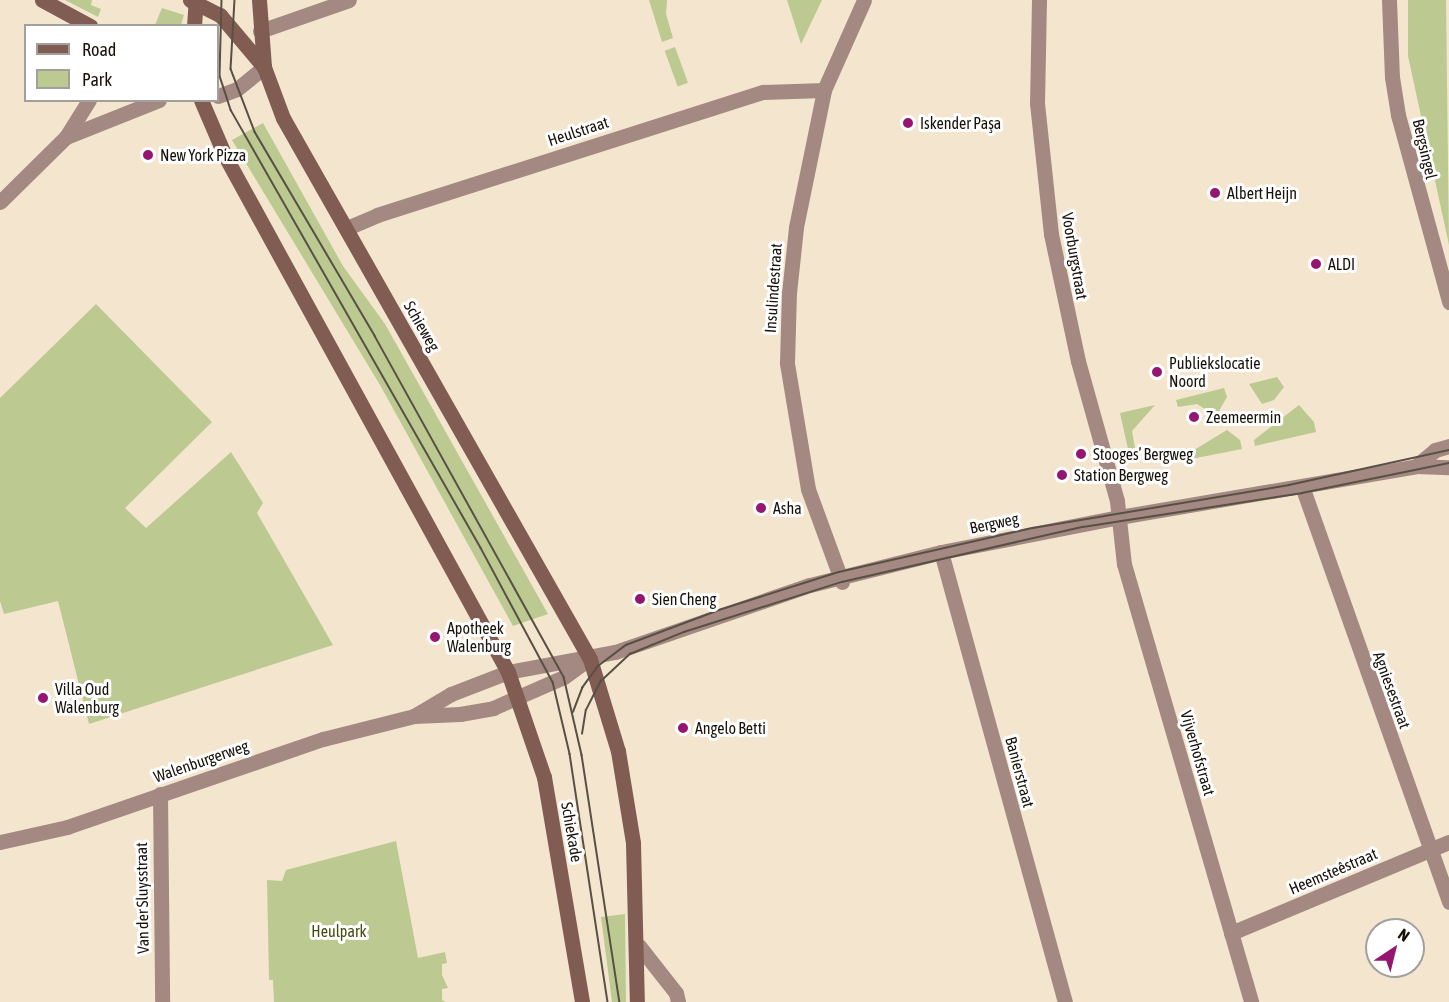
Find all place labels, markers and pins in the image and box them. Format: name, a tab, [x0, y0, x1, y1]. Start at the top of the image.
place label: Iskender Paşa	[920, 113, 1001, 133]
marker: Iskender Paşa	[901, 116, 915, 130]
place label: New York Pizza	[160, 145, 246, 165]
marker: New York Pizza	[141, 148, 155, 162]
place label: Albert Heijn	[1227, 183, 1297, 203]
marker: Albert Heijn	[1208, 186, 1222, 200]
place label: ALDI	[1328, 254, 1355, 274]
marker: ALDI	[1309, 257, 1323, 271]
place label: Publiekslocatie Noord	[1169, 353, 1261, 391]
marker: Publiekslocatie Noord	[1150, 365, 1164, 379]
place label: Zeemeermin	[1206, 407, 1281, 427]
marker: Zeemeermin	[1187, 410, 1201, 424]
place label: Stooges’ Bergweg	[1093, 444, 1193, 464]
marker: Stooges’ Bergweg	[1074, 447, 1088, 461]
place label: Station Bergweg	[1074, 465, 1168, 485]
marker: Station Bergweg	[1055, 468, 1069, 482]
place label: Asha	[773, 498, 802, 518]
marker: Asha	[754, 501, 768, 515]
place label: Sien Cheng	[652, 589, 716, 609]
marker: Sien Cheng	[633, 592, 647, 606]
place label: Apotheek Walenburg	[447, 618, 511, 656]
marker: Apotheek Walenburg	[428, 630, 442, 644]
place label: Villa Oud Walenburg	[55, 679, 119, 717]
marker: Villa Oud Walenburg	[36, 691, 50, 705]
place label: Angelo Betti	[695, 718, 766, 738]
marker: Angelo Betti	[676, 721, 690, 735]

